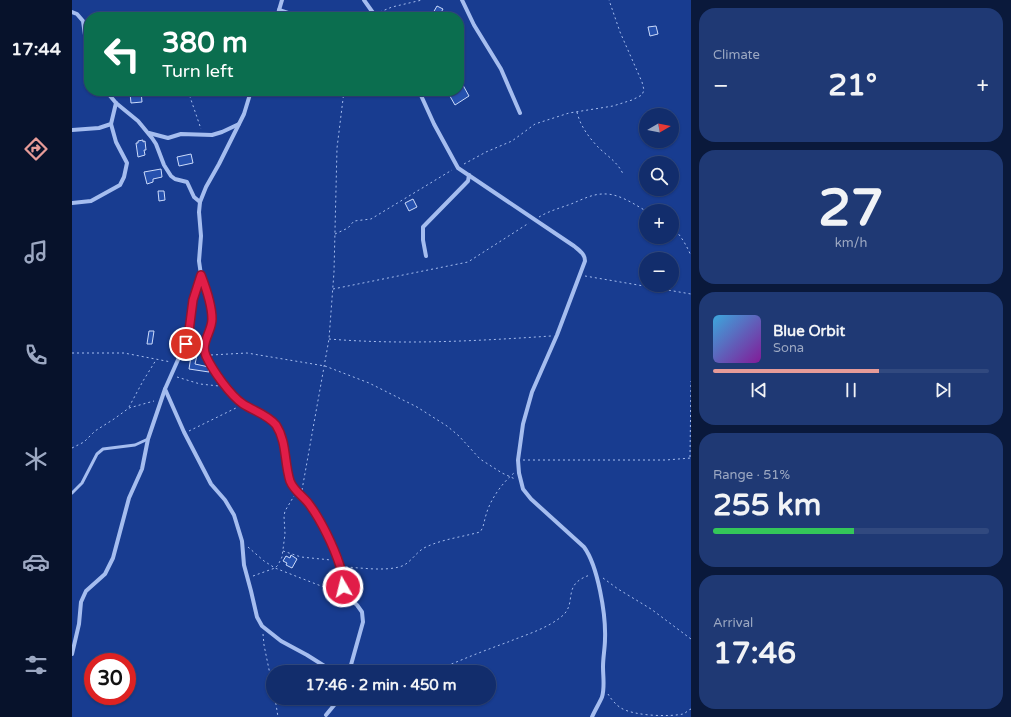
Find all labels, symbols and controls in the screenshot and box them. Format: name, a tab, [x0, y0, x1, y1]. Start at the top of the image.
text: 380 m	[162, 26, 248, 60]
icon: left	[96, 28, 148, 80]
text: 17:44	[11, 38, 61, 60]
text: Climate	[713, 47, 760, 63]
text: Turn left	[162, 60, 234, 82]
text: 21°	[828, 67, 877, 104]
text: −	[713, 73, 729, 99]
text: +	[977, 73, 989, 99]
north arrow	[639, 108, 679, 148]
map controls	[639, 108, 679, 292]
icon: directions	[22, 135, 50, 163]
button: search	[639, 156, 679, 196]
text: 27	[818, 177, 884, 240]
button: +	[639, 204, 679, 244]
text: km/h	[835, 235, 867, 251]
icon: music	[22, 238, 50, 266]
button: −	[639, 252, 679, 292]
text: Blue Orbit	[773, 322, 845, 340]
pin	[169, 327, 203, 361]
icon: arrive	[175, 333, 197, 355]
text: Sona	[773, 340, 804, 356]
icon: phone	[22, 341, 50, 369]
icon: previous	[748, 379, 770, 401]
icon: pause	[840, 379, 862, 401]
icon: next	[932, 379, 954, 401]
icon: climate	[22, 445, 50, 473]
text: Range · 51%	[713, 467, 790, 483]
text: 255 km	[713, 487, 821, 524]
icon: car	[22, 548, 50, 576]
position arrow	[322, 566, 364, 608]
text: Arrival	[713, 615, 753, 631]
text: 17:46	[713, 635, 796, 672]
icon: filters	[22, 651, 50, 679]
speed limit sign: 30	[84, 653, 136, 705]
text: 17:46 · 2 min · 450 m	[306, 676, 456, 694]

